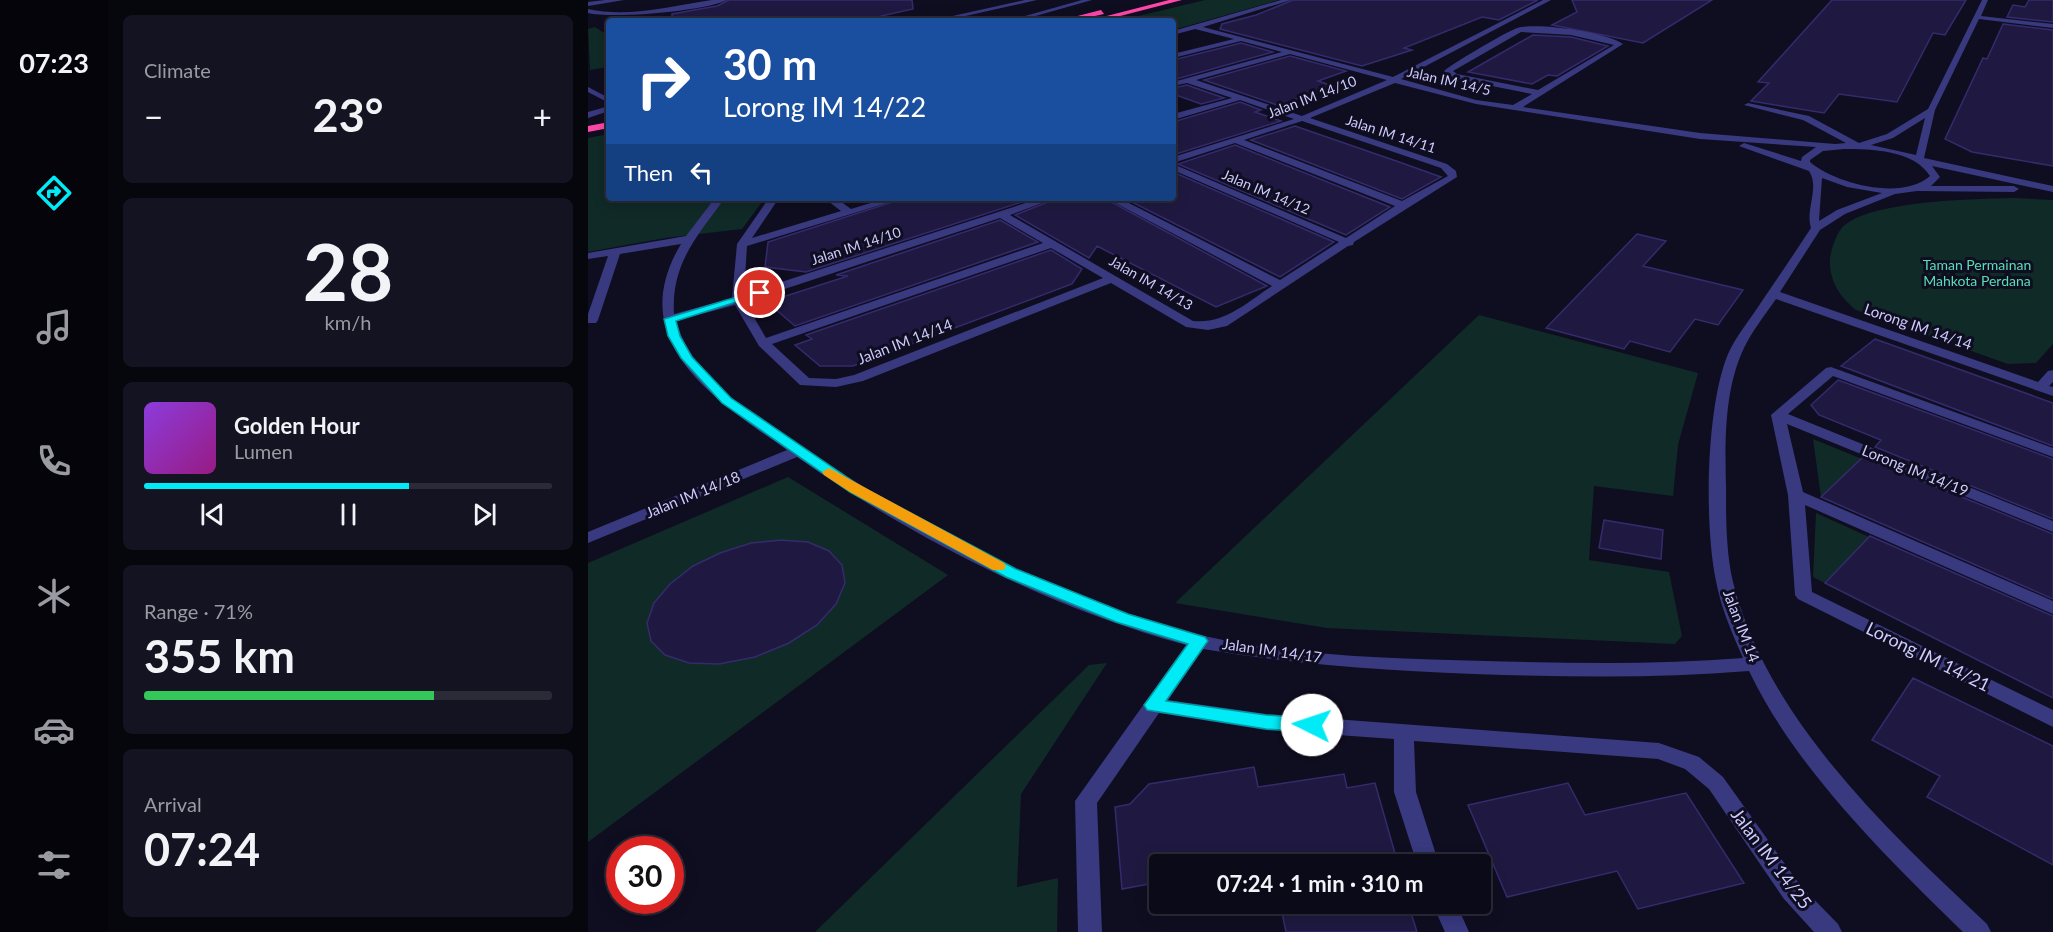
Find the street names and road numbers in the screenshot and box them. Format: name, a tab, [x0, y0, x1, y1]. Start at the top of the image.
street label: Jalan IM 14/5	[1406, 63, 1493, 98]
street label: Jalan IM 14/10	[1265, 72, 1359, 121]
street label: Jalan IM 14/11	[1344, 111, 1438, 156]
street label: Jalan IM 14/12	[1220, 165, 1313, 218]
street label: Jalan IM 14/10	[809, 223, 903, 268]
street label: Jalan IM 14/13	[1106, 252, 1196, 313]
street label: Lorong IM 14/14	[1862, 299, 1975, 353]
street label: Jalan IM 14/14	[855, 315, 955, 367]
street label: Lorong IM 14/19	[1860, 441, 1971, 500]
street label: Jalan IM 14/18	[643, 467, 742, 521]
street label: Jalan IM 14	[1720, 587, 1764, 665]
street label: Lorong IM 14/21	[1863, 617, 1994, 696]
street label: Jalan IM 14/17	[1221, 634, 1323, 666]
street label: Jalan IM 14/25	[1727, 804, 1817, 913]

